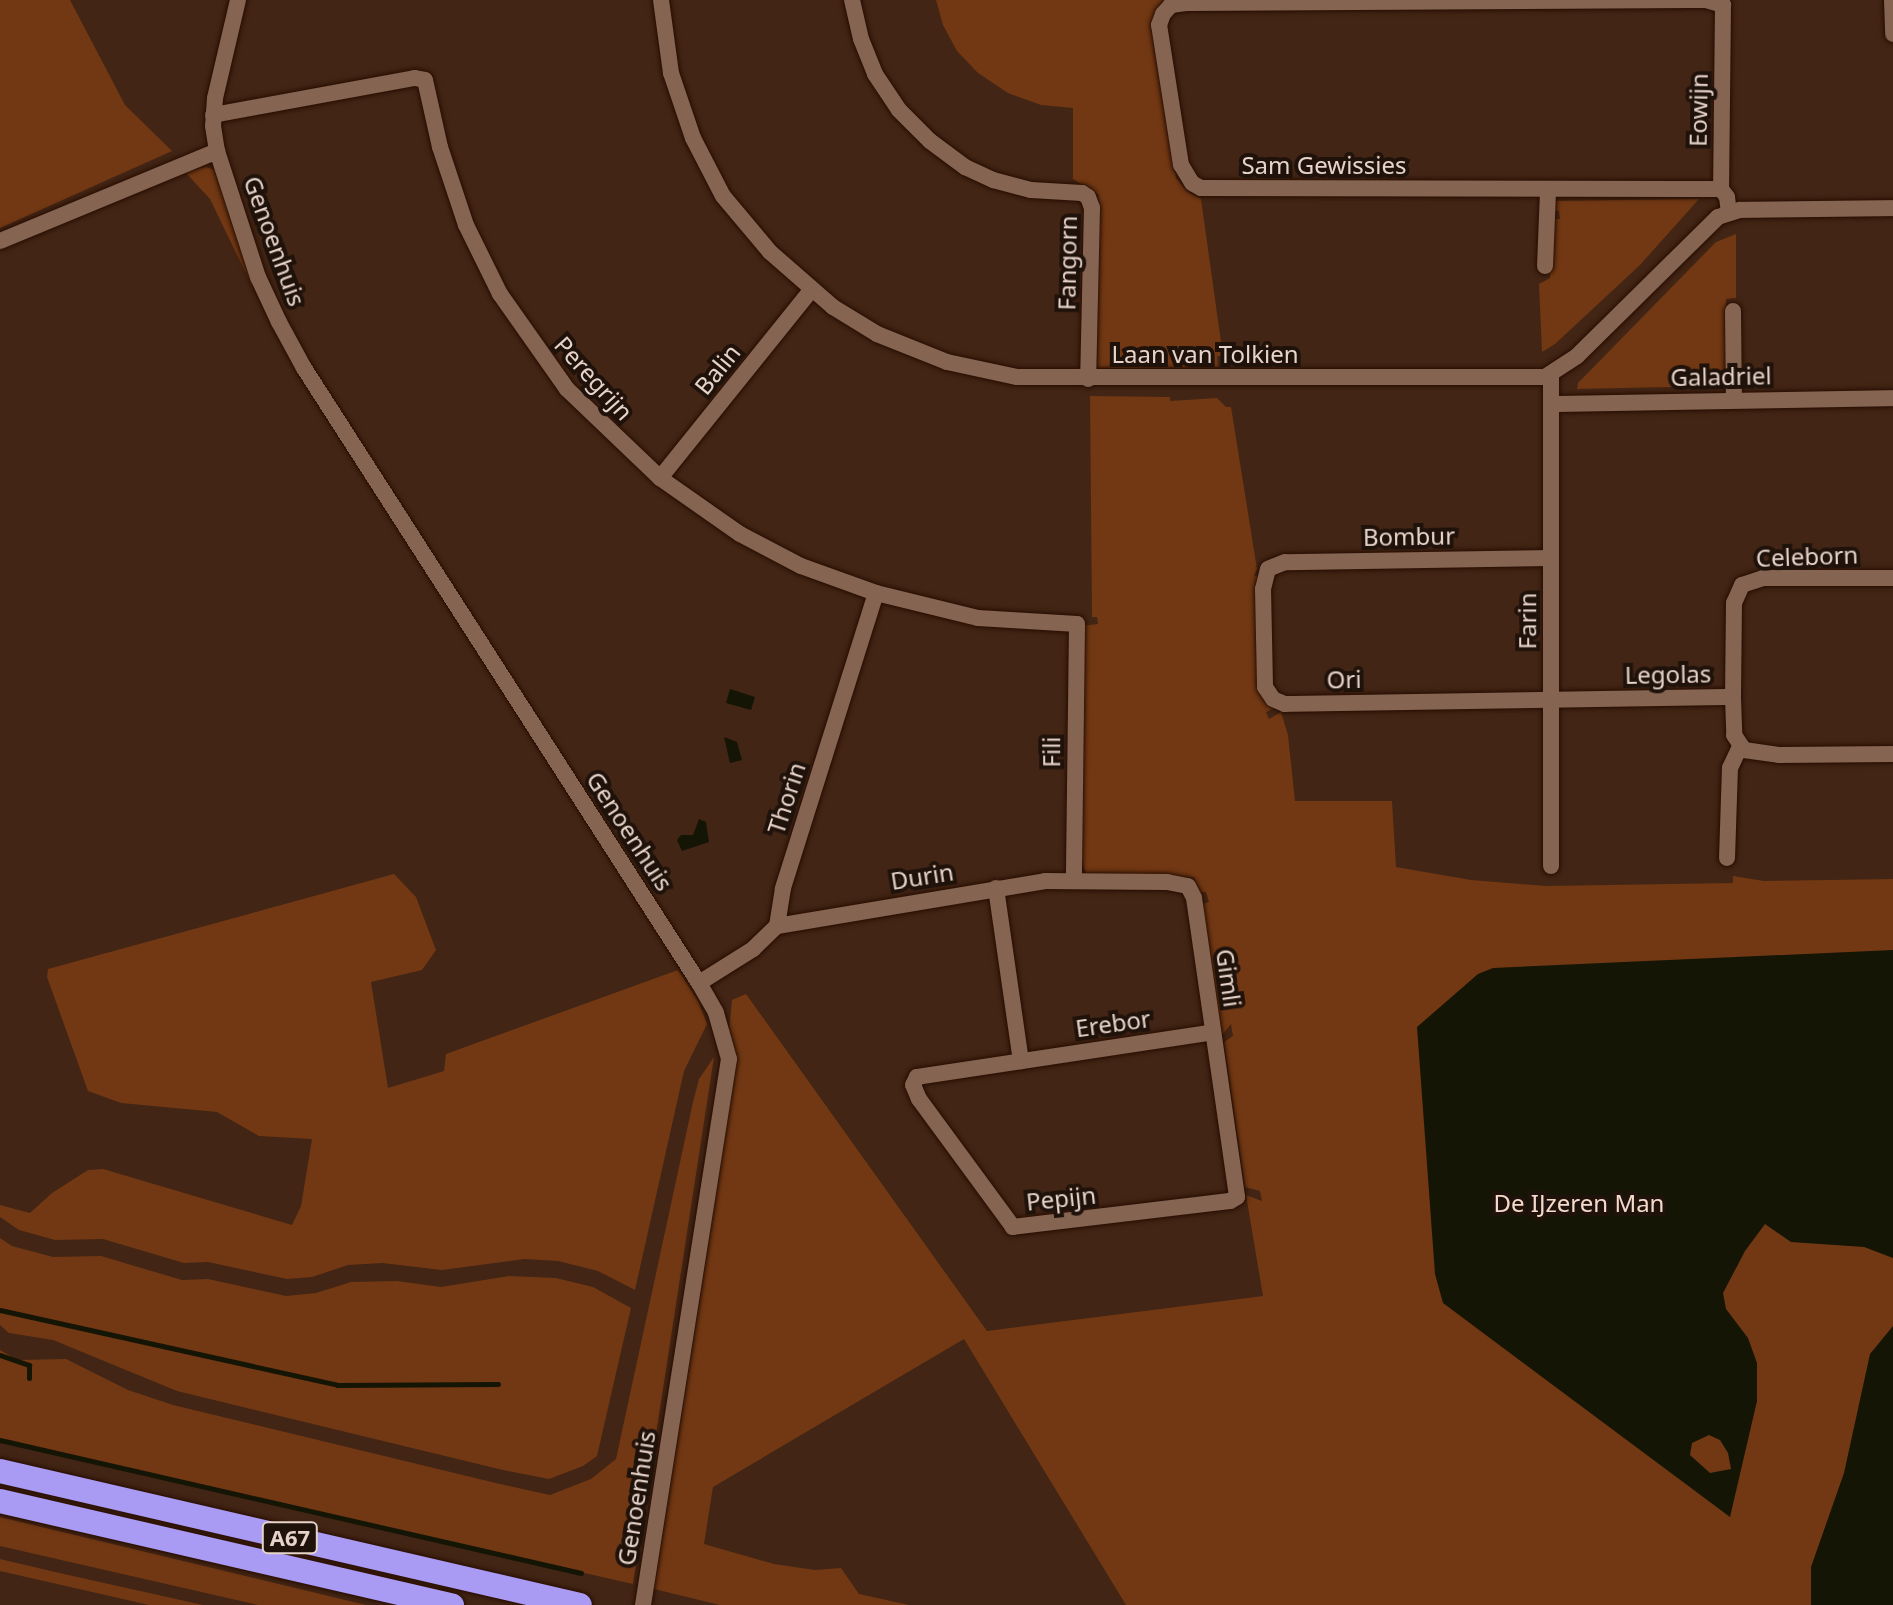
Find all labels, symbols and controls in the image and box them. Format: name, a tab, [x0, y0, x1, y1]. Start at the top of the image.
street label: Eowijn	[1683, 73, 1713, 147]
street label: Sam Gewissies	[1241, 151, 1407, 179]
street label: Genoenhuis	[238, 172, 312, 310]
street label: Fangorn	[1052, 215, 1082, 311]
street label: Peregrijn	[549, 330, 639, 426]
street label: Balin	[688, 338, 746, 400]
street label: Laan van Tolkien	[1111, 340, 1299, 368]
street label: Galadriel	[1670, 361, 1772, 391]
street label: Bombur	[1363, 521, 1455, 551]
street label: Celeborn	[1755, 540, 1859, 572]
street label: Farin	[1513, 593, 1541, 649]
street label: Legolas	[1624, 659, 1712, 689]
street label: Ori	[1326, 664, 1362, 694]
street label: Fili	[1037, 736, 1065, 768]
street label: Thorin	[761, 759, 811, 837]
street label: Genoenhuis	[581, 766, 679, 896]
street label: Durin	[888, 857, 956, 895]
street label: Gimli	[1211, 947, 1247, 1009]
street label: Erebor	[1074, 1003, 1152, 1043]
street label: Pepijn	[1025, 1180, 1097, 1216]
park label: De IJzeren Man	[1494, 1189, 1664, 1217]
street label: Genoenhuis	[611, 1429, 661, 1567]
road number: A67	[260, 1520, 320, 1556]

